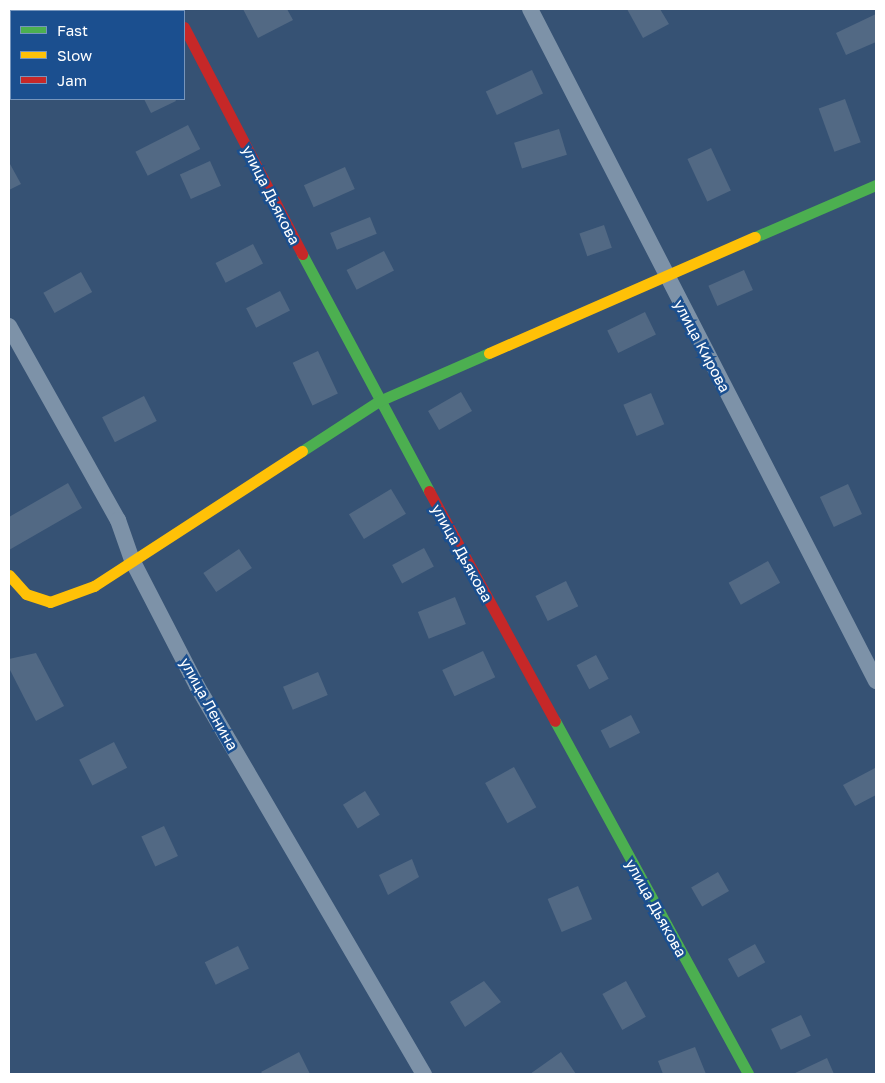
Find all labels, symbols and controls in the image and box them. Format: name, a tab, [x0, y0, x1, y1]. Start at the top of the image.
legend	[10, 10, 185, 100]
text: Fast	[57, 21, 88, 39]
text: Slow	[57, 46, 92, 64]
text: Jam	[57, 71, 87, 89]
street label: улица Дьякова	[238, 142, 304, 248]
street label: улица Кирова	[670, 297, 734, 395]
street label: улица Дьякова	[428, 501, 496, 605]
street label: улица Ленина	[176, 655, 242, 753]
street label: улица Дьякова	[622, 856, 690, 960]

